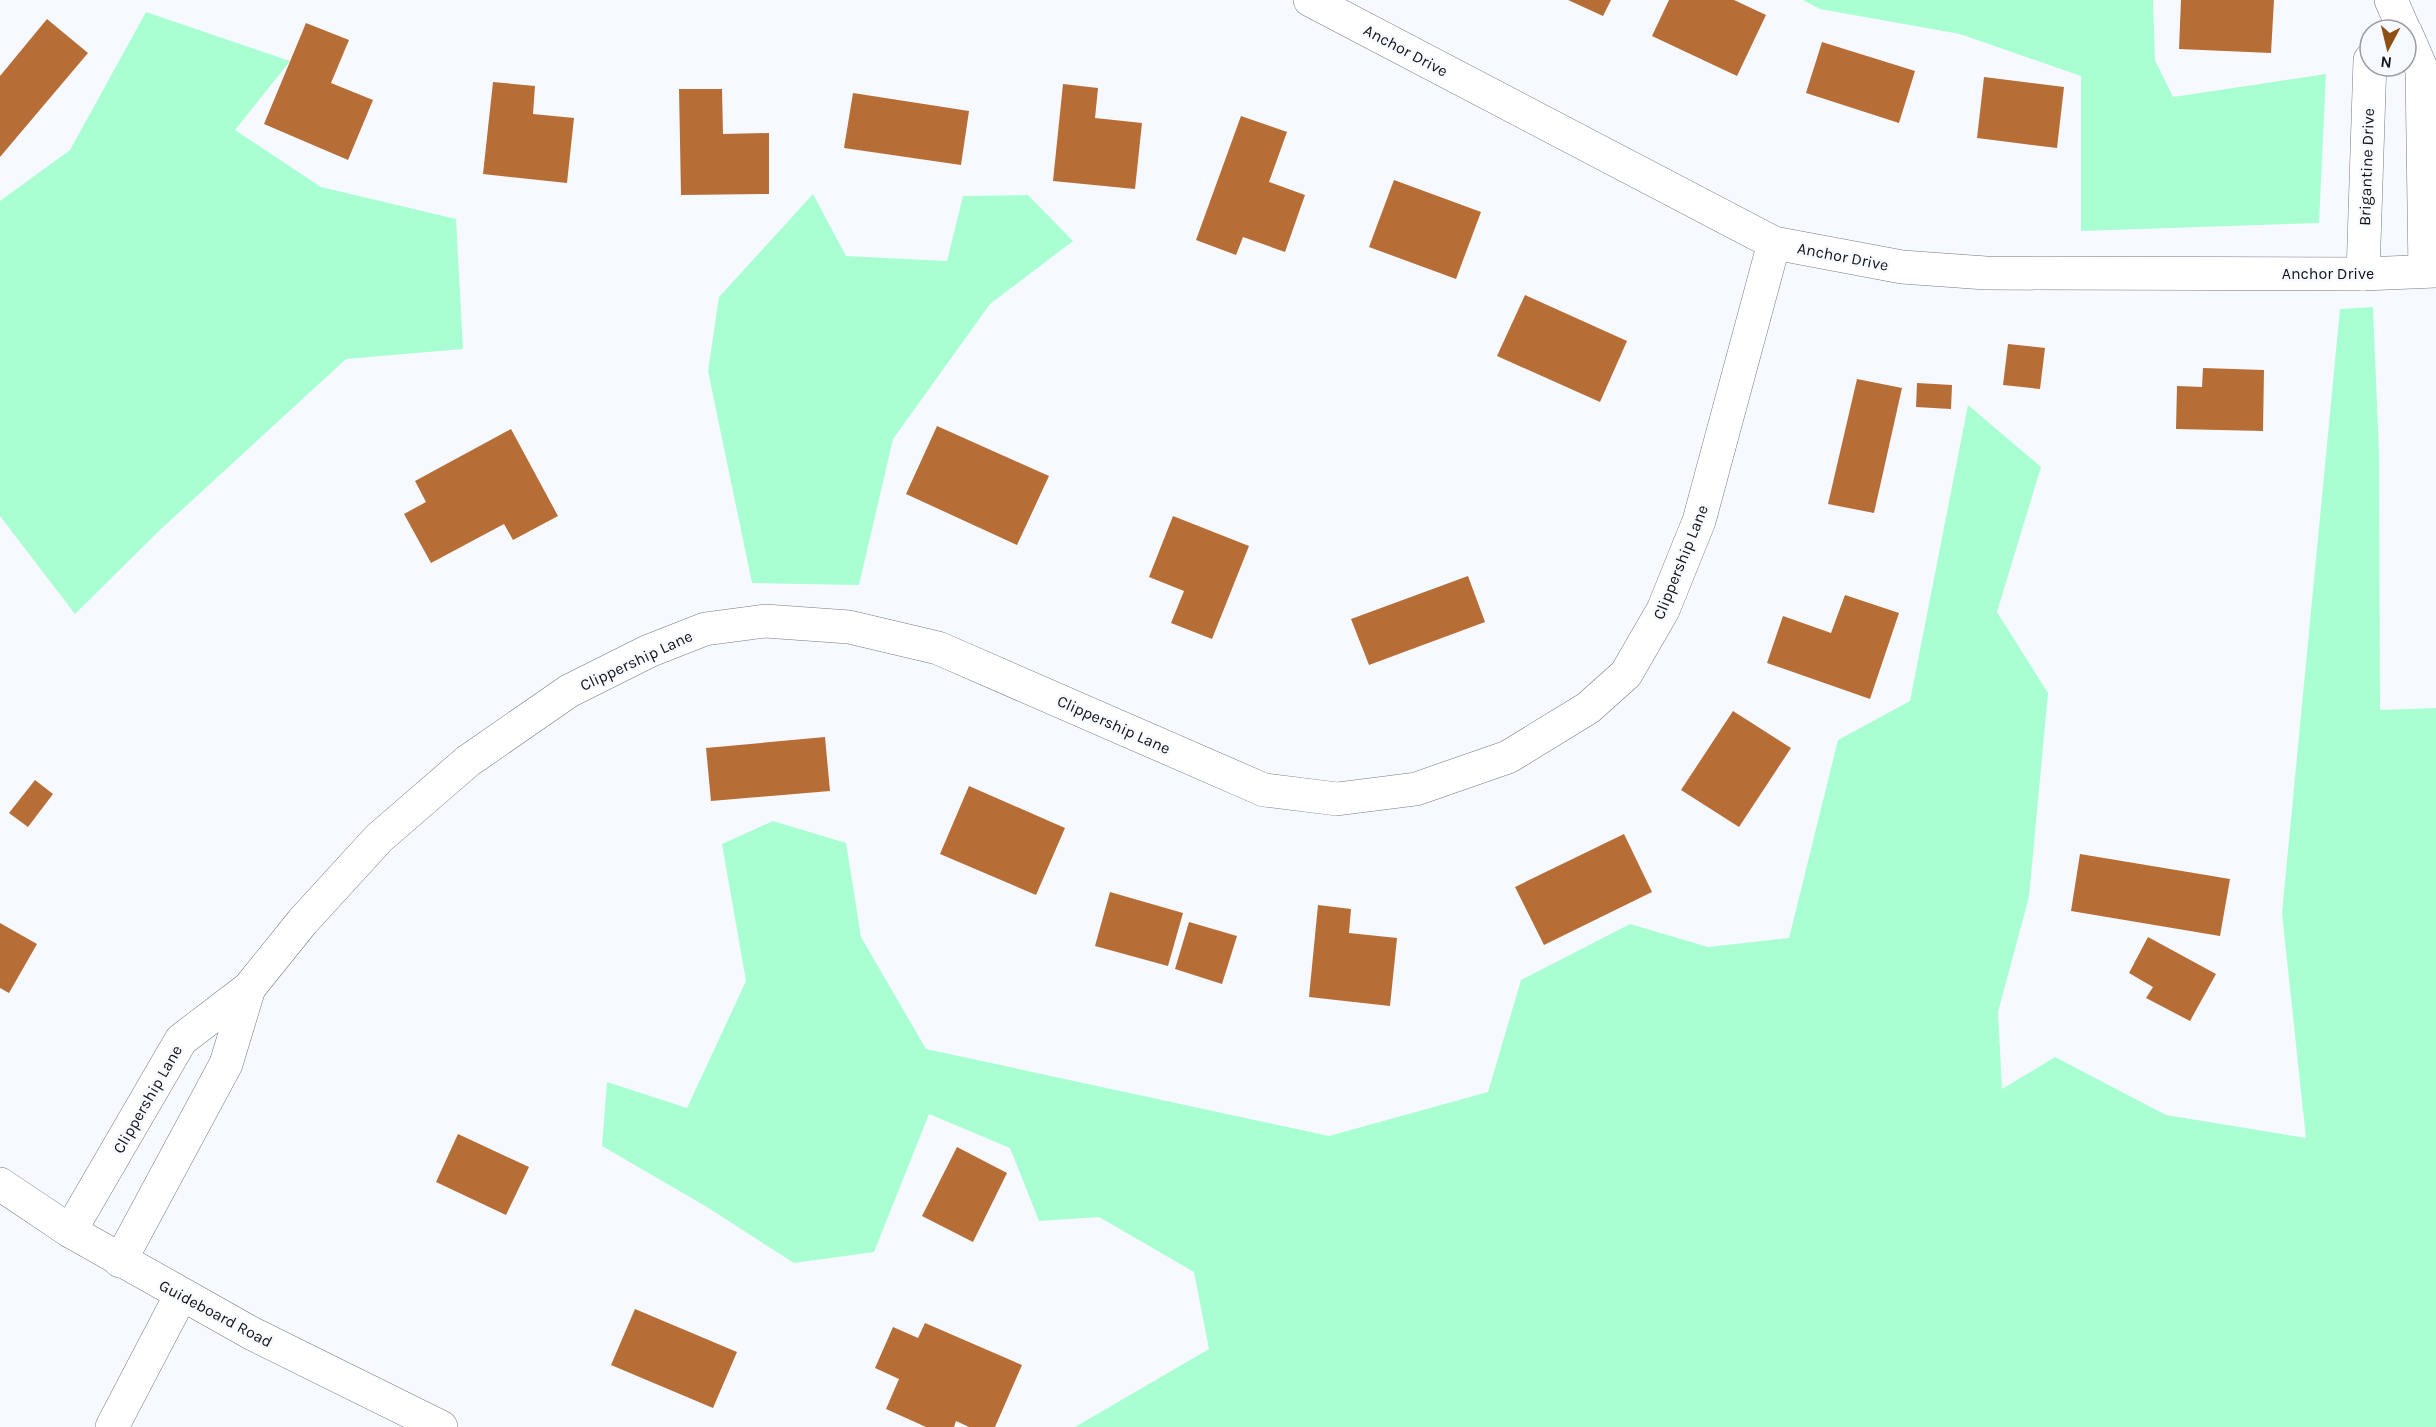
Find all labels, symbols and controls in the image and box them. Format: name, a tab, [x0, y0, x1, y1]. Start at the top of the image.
north arrow	[2358, 18, 2418, 78]
street label: Anchor Drive	[1360, 20, 1451, 81]
text: N	[2379, 52, 2393, 73]
street label: Brigantine Drive	[2355, 108, 2378, 226]
street label: Anchor Drive	[1796, 238, 1890, 275]
street label: Anchor Drive	[2282, 264, 2374, 283]
street label: Clippership Lane	[1649, 502, 1712, 622]
street label: Clippership Lane	[577, 626, 695, 695]
street label: Clippership Lane	[1054, 691, 1173, 758]
street label: Clippership Lane	[109, 1042, 186, 1157]
street label: Guideboard Road	[156, 1276, 276, 1351]

